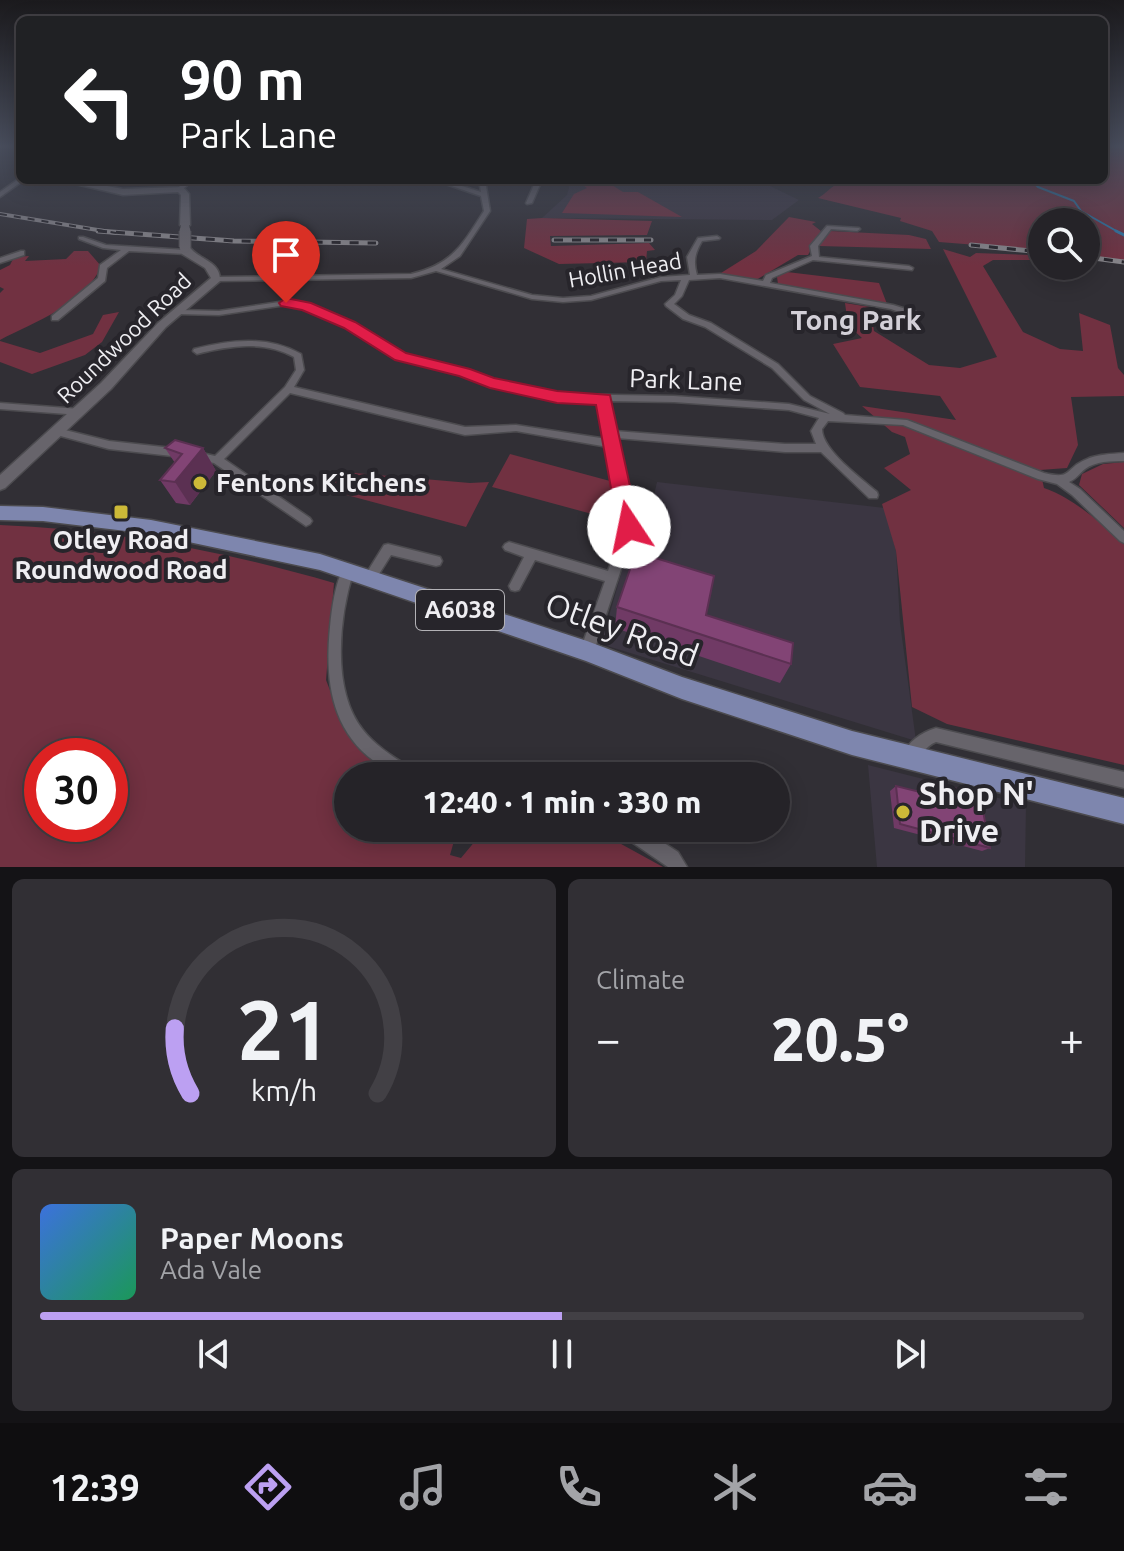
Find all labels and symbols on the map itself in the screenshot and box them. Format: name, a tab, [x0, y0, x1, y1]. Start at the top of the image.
pin	[252, 221, 320, 303]
street label: Hollin Head	[566, 247, 683, 292]
street label: Roundwood Road	[52, 268, 196, 408]
district label: Tong Park	[791, 304, 922, 335]
street label: Park Lane	[629, 363, 743, 396]
place label: Fentons Kitchens	[216, 468, 427, 497]
marker: Fentons Kitchens	[191, 474, 209, 492]
position arrow	[587, 485, 671, 569]
marker: Otley Road Roundwood Road	[112, 503, 130, 521]
place label: Otley Road Roundwood Road	[14, 525, 228, 584]
street label: Otley Road	[541, 585, 704, 673]
road number: A6038	[416, 590, 504, 630]
speed limit sign: 30	[24, 738, 128, 842]
place label: Shop N' Drive	[919, 775, 1034, 848]
marker: Shop N' Drive	[894, 803, 912, 821]

